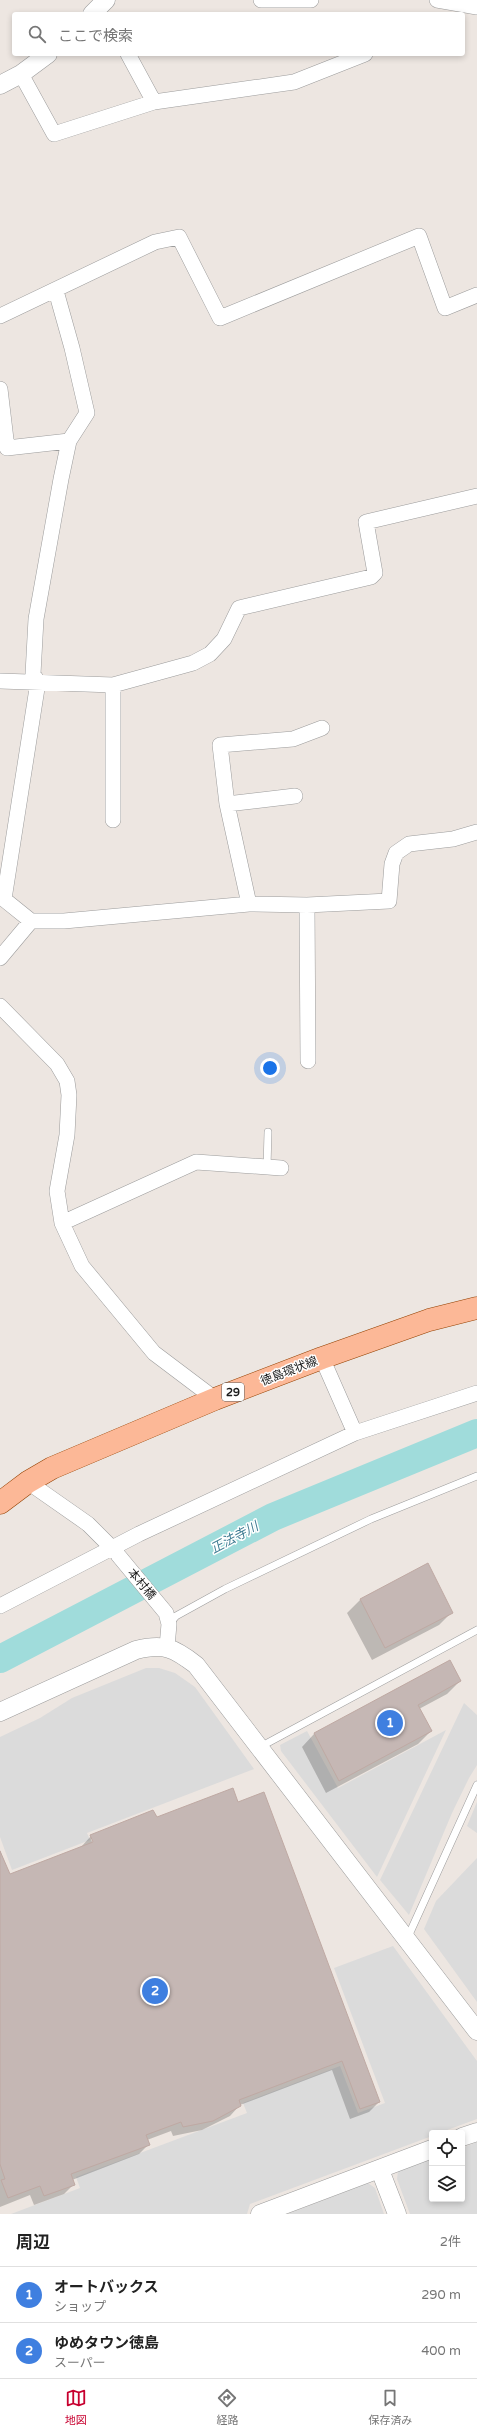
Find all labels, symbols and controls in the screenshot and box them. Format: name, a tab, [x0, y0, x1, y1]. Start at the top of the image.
search box	[12, 12, 465, 56]
icon: search	[26, 23, 48, 45]
text: ここで検索	[58, 27, 133, 45]
your location	[260, 1058, 280, 1078]
street label: 徳島環状線	[258, 1354, 320, 1388]
road number: 29	[222, 1383, 244, 1401]
water label: 正法寺川	[208, 1518, 263, 1557]
street label: 本村橋	[125, 1566, 159, 1602]
pin: 1	[377, 1708, 403, 1738]
pin: 2	[142, 1976, 168, 2006]
map controls	[429, 2130, 465, 2202]
button: locate	[429, 2130, 465, 2166]
button: layers	[429, 2166, 465, 2202]
text: 周辺	[16, 2232, 50, 2253]
text: 2件	[440, 2234, 461, 2250]
text: オートバックス	[54, 2278, 159, 2296]
text: 1	[25, 2287, 33, 2303]
text: 290 m	[421, 2287, 461, 2303]
text: ショップ	[54, 2299, 106, 2315]
text: ゆめタウン徳島	[54, 2334, 159, 2352]
text: 2	[25, 2343, 33, 2359]
text: 400 m	[421, 2343, 461, 2359]
text: スーパー	[54, 2355, 106, 2371]
tab: 地図	[65, 2387, 87, 2427]
tab: 経路	[216, 2387, 238, 2427]
tab: 保存済み	[368, 2387, 412, 2427]

